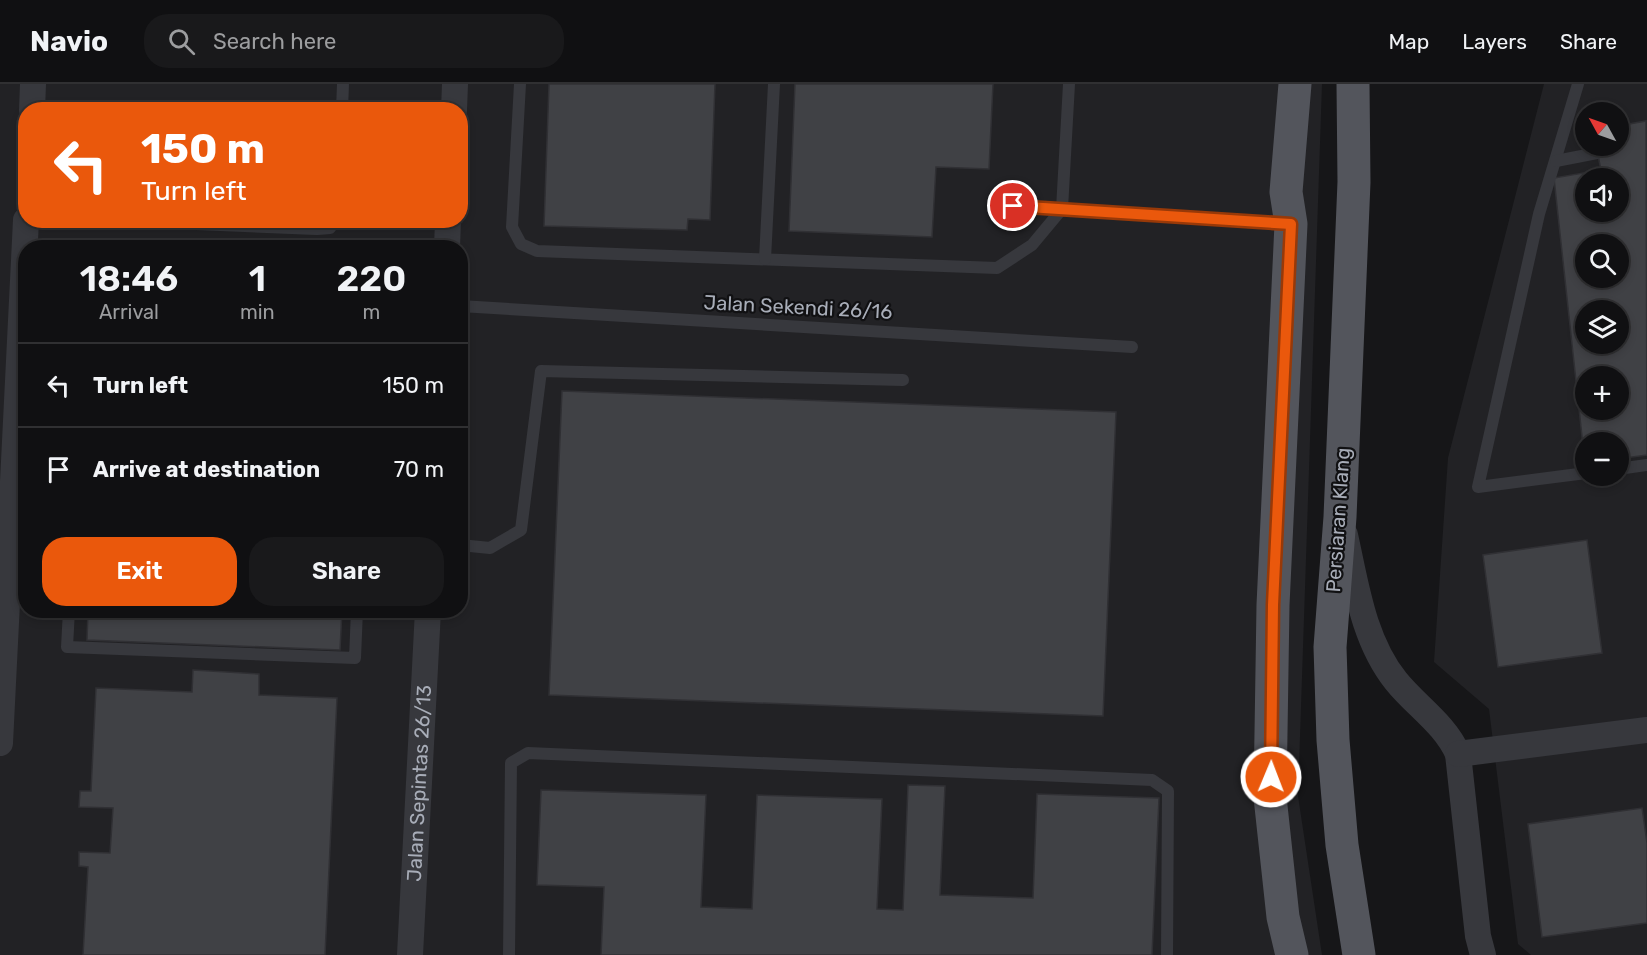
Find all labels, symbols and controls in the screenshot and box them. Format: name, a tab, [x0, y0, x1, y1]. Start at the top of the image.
search box	[144, 14, 564, 68]
text: Navio	[30, 25, 108, 58]
icon: search	[165, 25, 198, 58]
text: Search here	[213, 28, 336, 55]
text: Map	[1388, 29, 1429, 54]
text: Layers	[1462, 29, 1527, 54]
text: Share	[1560, 29, 1617, 54]
north arrow	[1575, 102, 1629, 156]
map controls	[1575, 102, 1629, 486]
text: 150 m	[141, 124, 265, 174]
icon: left	[42, 126, 120, 204]
button: sound	[1575, 168, 1629, 222]
text: Turn left	[141, 175, 246, 207]
pin	[987, 180, 1038, 231]
icon: arrive	[996, 189, 1029, 222]
button: search	[1575, 234, 1629, 288]
text: 18:46	[80, 257, 178, 300]
text: 1	[249, 257, 266, 300]
text: 220	[336, 257, 406, 300]
street label: Jalan Sekendi 26/16	[703, 290, 893, 324]
text: Arrival	[99, 300, 159, 324]
text: min	[240, 300, 275, 324]
text: m	[362, 300, 380, 324]
button: layers	[1575, 300, 1629, 354]
button: +	[1575, 366, 1629, 420]
icon: left	[42, 369, 75, 402]
text: Turn left	[93, 372, 188, 399]
text: 150 m	[383, 372, 444, 399]
button: −	[1575, 432, 1629, 486]
street label: Persiaran Klang	[1321, 447, 1355, 593]
icon: arrive	[42, 453, 75, 486]
text: Arrive at destination	[93, 456, 320, 483]
text: 70 m	[394, 456, 444, 483]
button: Exit	[42, 537, 237, 606]
button: Share	[249, 537, 444, 606]
street label: Jalan Sepintas 26/13	[402, 684, 436, 882]
position arrow	[1239, 745, 1303, 809]

